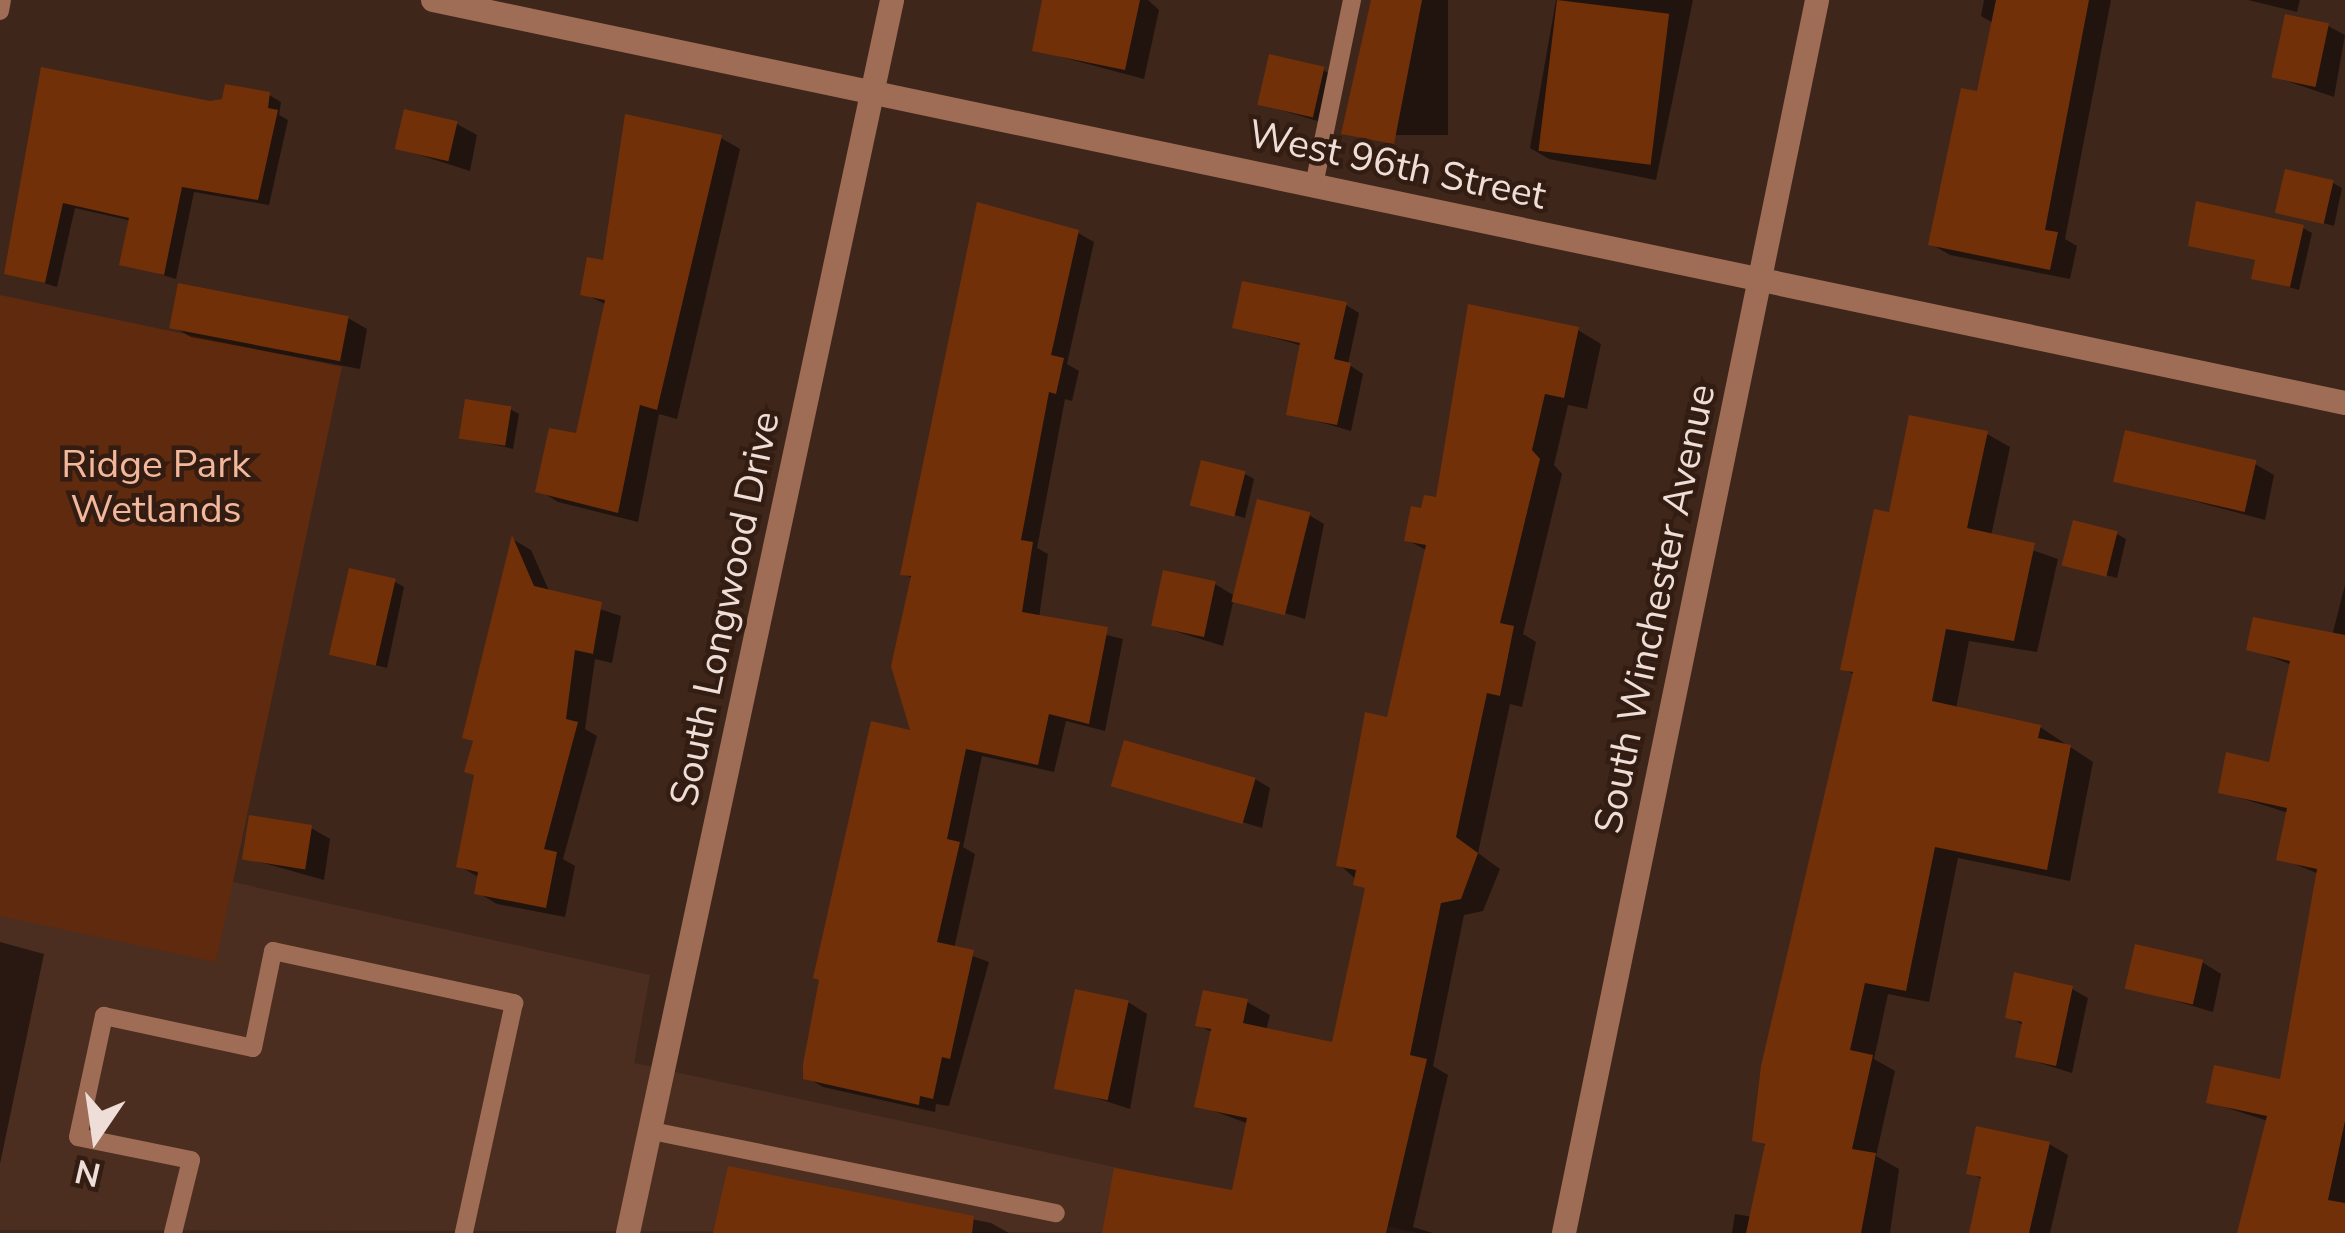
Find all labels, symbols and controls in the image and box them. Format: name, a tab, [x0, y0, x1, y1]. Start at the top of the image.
street label: West 96th Street	[1244, 112, 1550, 220]
street label: South Winchester Avenue	[1586, 380, 1726, 838]
street label: South Longwood Drive	[661, 407, 791, 811]
park label: Ridge Park Wetlands	[61, 443, 251, 534]
north arrow	[36, 1077, 156, 1197]
text: N	[71, 1148, 105, 1197]

